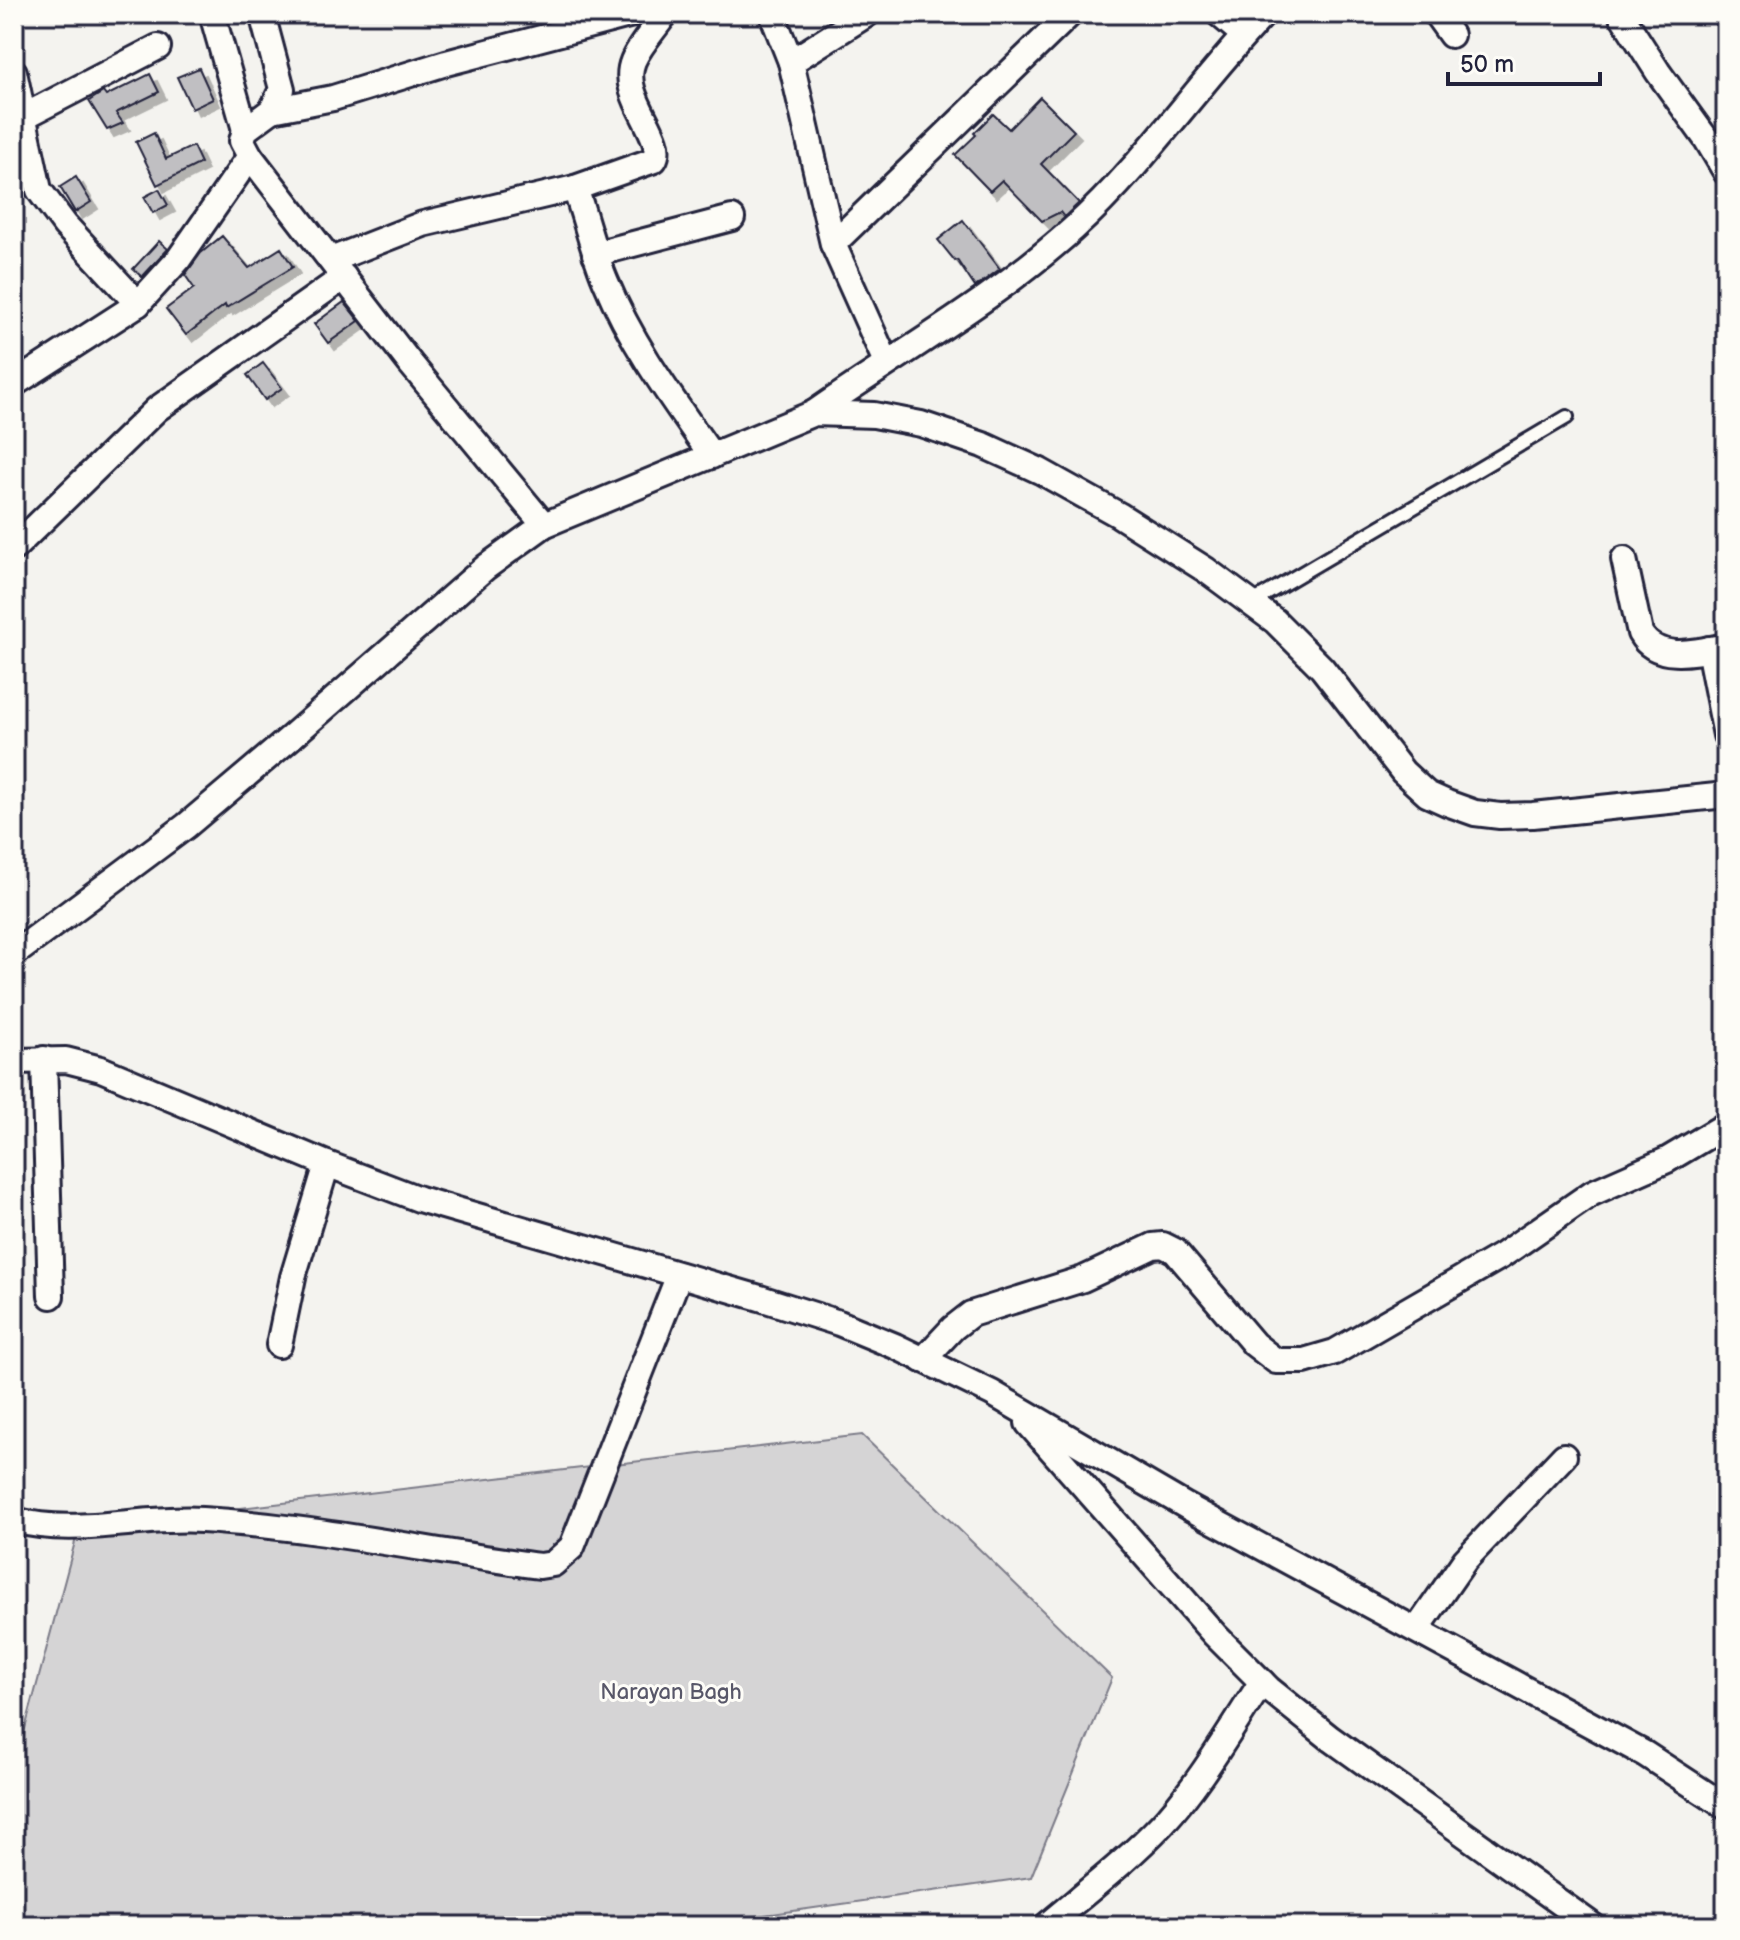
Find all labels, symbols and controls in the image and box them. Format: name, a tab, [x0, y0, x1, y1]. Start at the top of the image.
scale bar	[1448, 36, 1600, 86]
text: 50 m	[1460, 50, 1514, 79]
park label: Narayan Bagh	[600, 1679, 742, 1706]

